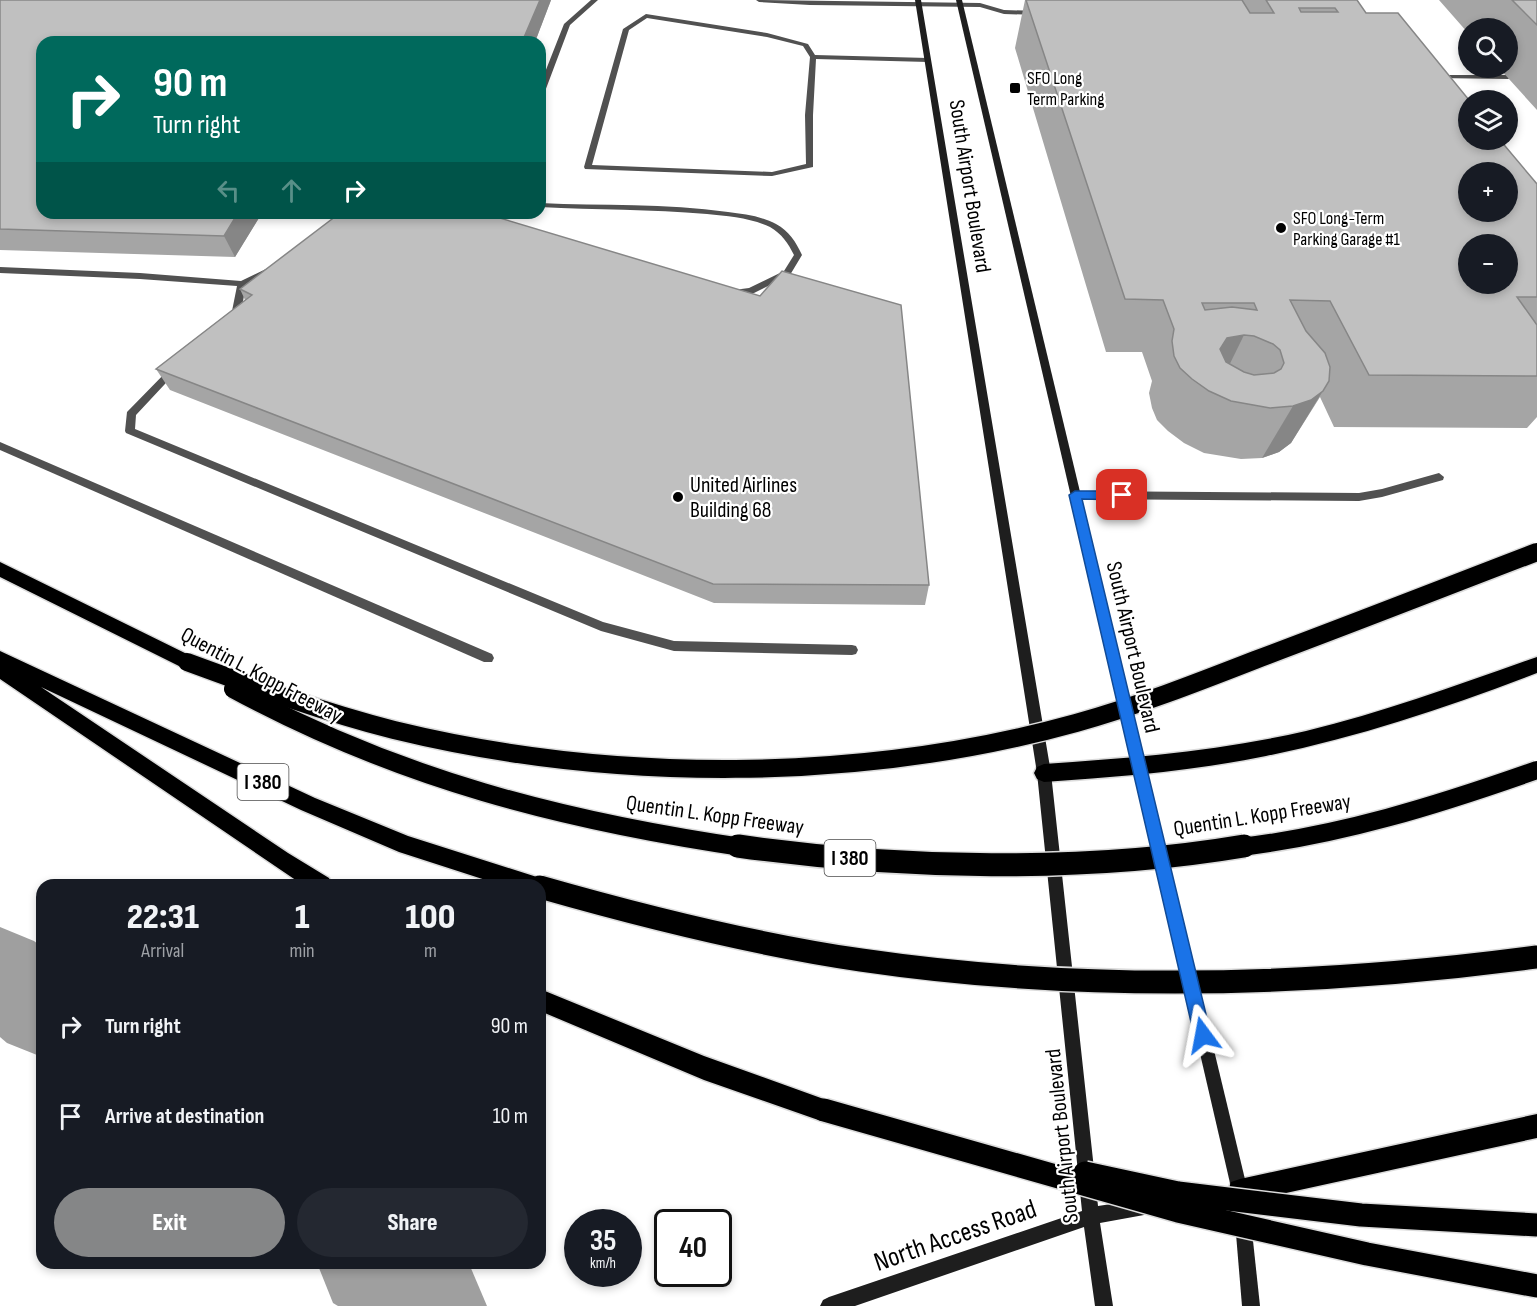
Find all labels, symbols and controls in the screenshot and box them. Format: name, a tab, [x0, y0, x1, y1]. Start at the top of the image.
map controls	[1458, 18, 1518, 294]
button: search	[1458, 18, 1518, 78]
text: 90 m	[153, 58, 227, 109]
icon: right	[54, 60, 132, 138]
place label: SFO Long Term Parking	[1027, 68, 1105, 110]
marker: SFO Long Term Parking	[1008, 81, 1022, 95]
button: layers	[1458, 90, 1518, 150]
street label: South Airport Boulevard	[943, 98, 997, 275]
text: Turn right	[153, 109, 240, 141]
button: +	[1458, 162, 1518, 222]
icon: left	[212, 174, 245, 207]
icon: ahead	[275, 174, 308, 207]
icon: right	[338, 174, 371, 207]
place label: SFO Long-Term Parking Garage #1	[1293, 208, 1400, 250]
marker: SFO Long-Term Parking Garage #1	[1274, 221, 1288, 235]
button: −	[1458, 234, 1518, 294]
pin	[1096, 469, 1147, 520]
place label: United Airlines Building 68	[690, 472, 797, 524]
icon: arrive	[1105, 478, 1138, 511]
marker: United Airlines Building 68	[671, 490, 685, 504]
street label: South Airport Boulevard	[1100, 559, 1165, 736]
street label: Quentin L. Kopp Freeway	[176, 621, 347, 730]
road number: I 380	[238, 764, 288, 800]
street label: Quentin L. Kopp Freeway	[1172, 788, 1353, 843]
street label: Quentin L. Kopp Freeway	[624, 790, 806, 841]
road number: I 380	[824, 840, 876, 876]
text: 22:31	[127, 896, 199, 939]
text: 1	[295, 896, 310, 939]
text: 100	[405, 896, 455, 939]
text: Arrival	[141, 939, 184, 963]
text: min	[290, 939, 315, 963]
text: m	[424, 939, 437, 963]
position arrow	[1171, 1003, 1235, 1067]
icon: right	[54, 1010, 87, 1043]
text: Turn right	[105, 1013, 181, 1040]
text: 90 m	[491, 1013, 528, 1040]
street label: South Airport Boulevard	[1040, 1047, 1085, 1224]
icon: arrive	[54, 1100, 87, 1133]
text: Arrive at destination	[105, 1103, 264, 1130]
text: 10 m	[493, 1103, 528, 1130]
button: Exit	[54, 1188, 285, 1257]
button: Share	[297, 1188, 528, 1257]
street label: North Access Road	[870, 1193, 1041, 1279]
speed limit sign: 40	[654, 1209, 732, 1287]
text: 35	[590, 1223, 616, 1259]
text: km/h	[590, 1254, 616, 1273]

